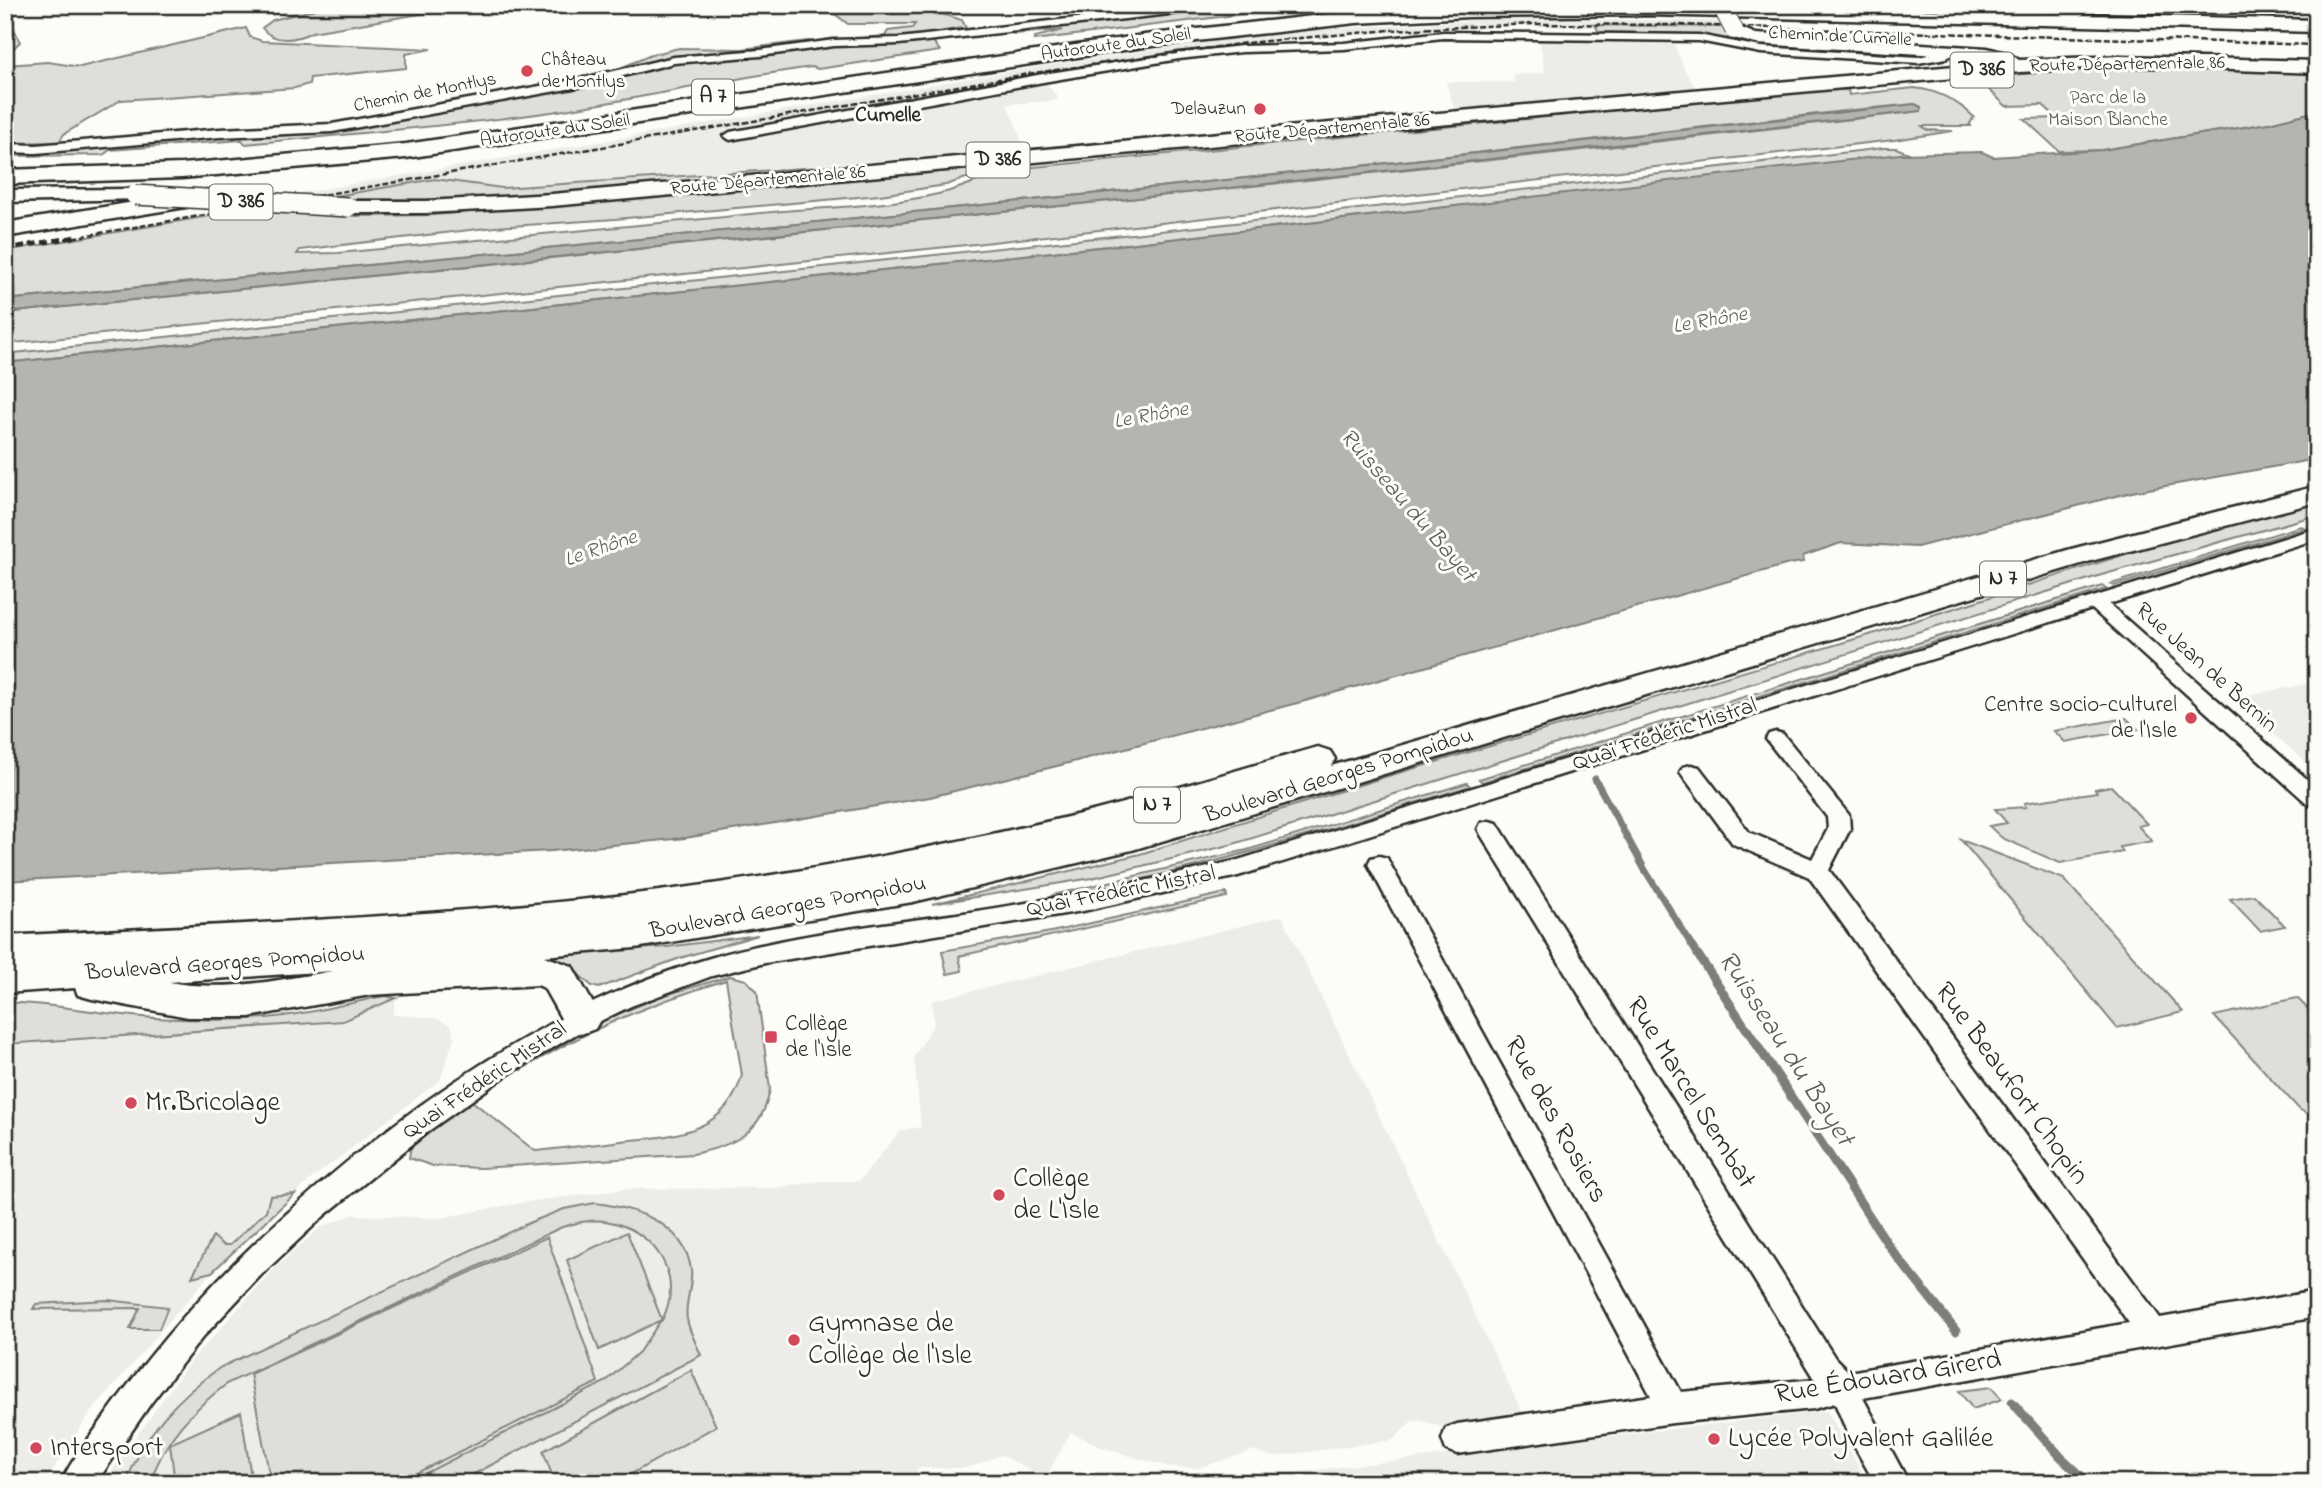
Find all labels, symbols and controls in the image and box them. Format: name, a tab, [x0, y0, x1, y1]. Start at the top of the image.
street label: Chemin de Cumelle	[1768, 20, 1913, 54]
street label: Autoroute du Soleil	[1039, 21, 1193, 69]
place label: Château de Montlys	[541, 47, 626, 97]
street label: Route Départementale 86	[2029, 50, 2225, 80]
road number: D 386	[1951, 52, 2014, 88]
marker: Château de Montlys	[519, 63, 535, 79]
street label: Chemin de Montlys	[351, 66, 499, 121]
road number: A 7	[692, 80, 734, 114]
park label: Parc de la Maison Blanche	[2048, 85, 2168, 134]
place label: Delauzun	[1170, 96, 1246, 123]
district label: Cumelle	[855, 101, 921, 131]
marker: Delauzun	[1252, 101, 1268, 117]
street label: Autoroute du Soleil	[478, 107, 632, 155]
street label: Route Départementale 86	[1233, 107, 1431, 151]
road number: D 386	[967, 142, 1030, 178]
street label: Route Départementale 86	[669, 159, 867, 203]
road number: D 386	[210, 184, 272, 220]
water label: Le Rhône	[1671, 299, 1751, 342]
water label: Le Rhône	[1112, 394, 1192, 437]
water label: Ruisseau du Bayet	[1330, 422, 1485, 592]
water label: Le Rhône	[561, 522, 643, 575]
road number: N 7	[1980, 562, 2026, 596]
street label: Rue Jean de Bernin	[2127, 595, 2285, 741]
place label: Centre socio-culturel de l'Isle	[1984, 689, 2178, 748]
street label: Quai Frédéric Mistral	[1569, 690, 1761, 780]
marker: Centre socio-culturel de l'Isle	[2183, 710, 2199, 726]
street label: Boulevard Georges Pompidou	[1199, 719, 1478, 834]
road number: N 7	[1134, 788, 1180, 822]
street label: Quai Frédéric Mistral	[1024, 857, 1218, 927]
street label: Boulevard Georges Pompidou	[646, 867, 929, 950]
street label: Boulevard Georges Pompidou	[83, 938, 366, 991]
water label: Ruisseau du Bayet	[1706, 943, 1865, 1157]
street label: Rue Beaufort Chopin	[1923, 974, 2099, 1194]
street label: Rue Marcel Sembat	[1614, 989, 1766, 1197]
place label: Collège de l'Isle	[785, 1008, 852, 1067]
street label: Quai Frédéric Mistral	[396, 1014, 574, 1148]
marker: Collège de l'Isle	[763, 1029, 779, 1045]
street label: Rue des Rosiers	[1492, 1029, 1618, 1211]
place label: Mr.Bricolage	[145, 1083, 281, 1124]
marker: Mr.Bricolage	[123, 1095, 139, 1111]
place label: Collège de L'Isle	[1013, 1159, 1100, 1232]
marker: Collège de L'Isle	[991, 1187, 1007, 1203]
place label: Gymnase de Collège de l'Isle	[808, 1304, 973, 1377]
marker: Gymnase de Collège de l'Isle	[786, 1332, 802, 1348]
street label: Rue Édouard Girerd	[1772, 1340, 2005, 1416]
place label: Lycée Polyvalent Galilée	[1728, 1419, 1994, 1460]
place label: Intersport	[50, 1428, 163, 1469]
marker: Lycée Polyvalent Galilée	[1706, 1431, 1722, 1447]
marker: Intersport	[28, 1440, 44, 1456]

